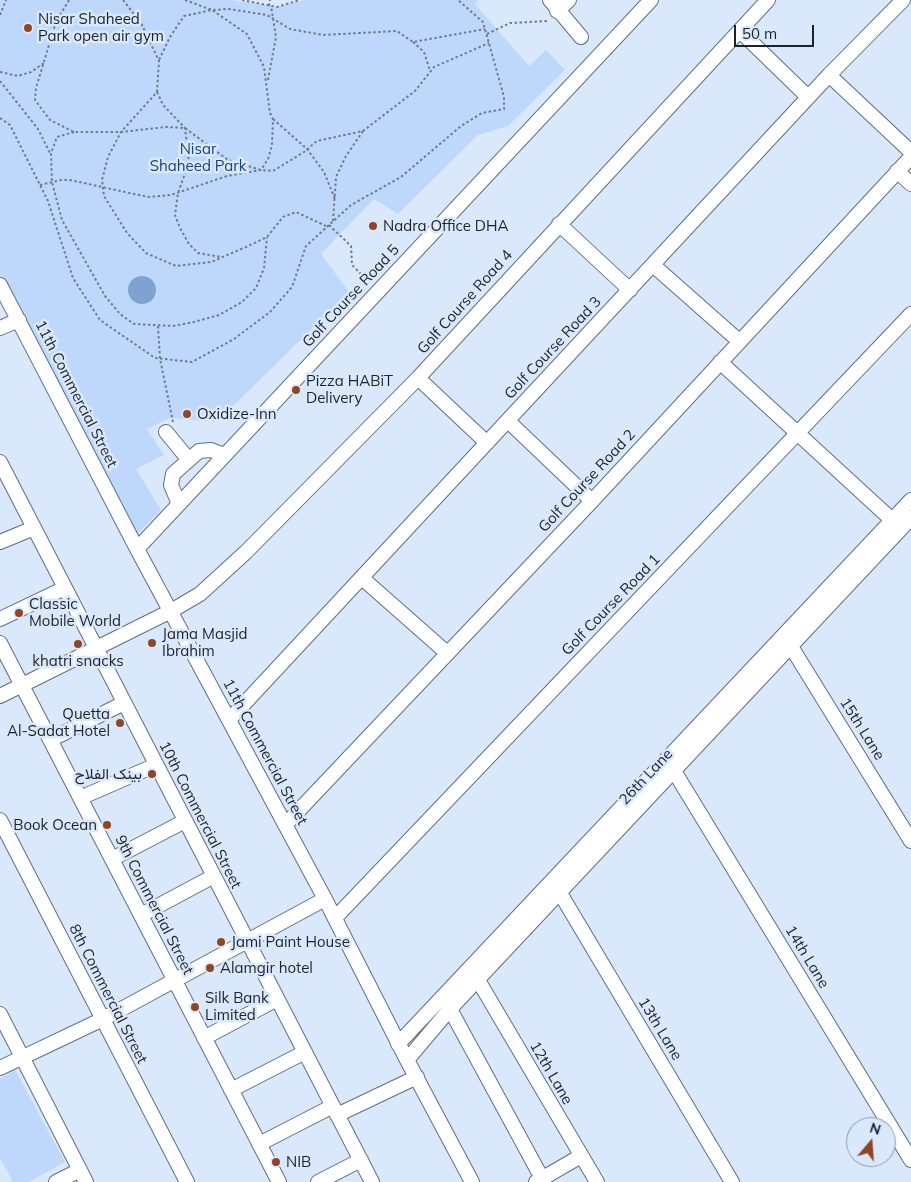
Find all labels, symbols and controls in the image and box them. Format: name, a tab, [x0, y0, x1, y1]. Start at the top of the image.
place label: Nisar Shaheed Park open air gym	[38, 10, 164, 45]
scale bar	[736, 15, 816, 47]
marker: Nisar Shaheed Park open air gym	[22, 22, 34, 34]
text: 50 m	[742, 24, 777, 43]
park label: Nisar Shaheed Park	[150, 140, 246, 175]
place label: Nadra Office DHA	[383, 217, 509, 235]
marker: Nadra Office DHA	[367, 220, 379, 232]
street label: Golf Course Road 5	[299, 241, 403, 351]
street label: Golf Course Road 4	[414, 246, 516, 358]
street label: Golf Course Road 3	[501, 293, 605, 403]
street label: 11th Commercial Street	[31, 317, 121, 471]
place label: Pizza HABiT Delivery	[306, 372, 393, 407]
marker: Pizza HABiT Delivery	[290, 384, 302, 396]
place label: Oxidize-Inn	[197, 405, 277, 423]
marker: Oxidize-Inn	[181, 408, 193, 420]
street label: Golf Course Road 2	[535, 426, 639, 536]
street label: Golf Course Road 1	[558, 551, 664, 659]
place label: Classic Mobile World	[29, 595, 121, 630]
marker: Classic Mobile World	[13, 607, 25, 619]
place label: Jama Masjid Ibrahim	[162, 625, 247, 660]
marker: Jama Masjid Ibrahim	[146, 637, 158, 649]
marker: khatri snacks	[72, 638, 84, 650]
place label: khatri snacks	[32, 652, 124, 670]
street label: 11th Commercial Street	[219, 676, 311, 828]
street label: 15th Lane	[836, 695, 888, 763]
place label: Quetta Al-Sadat Hotel	[7, 705, 110, 740]
marker: Quetta Al-Sadat Hotel	[114, 717, 126, 729]
street label: 10th Commercial Street	[155, 738, 245, 892]
street label: 26th Lane	[616, 745, 676, 809]
place label: بینک الفلاح	[75, 765, 142, 783]
marker: بینک الفلاح	[146, 768, 158, 780]
place label: Book Ocean	[13, 816, 97, 834]
marker: Book Ocean	[101, 819, 113, 831]
street label: 9th Commercial Street	[111, 832, 197, 978]
street label: 8th Commercial Street	[65, 921, 151, 1067]
street label: 14th Lane	[781, 922, 833, 992]
place label: Jami Paint House	[231, 933, 350, 951]
marker: Jami Paint House	[215, 936, 227, 948]
place label: Alamgir hotel	[220, 959, 313, 977]
marker: Alamgir hotel	[204, 962, 216, 974]
place label: Silk Bank Limited	[205, 989, 269, 1024]
street label: 13th Lane	[634, 994, 686, 1064]
marker: Silk Bank Limited	[189, 1001, 201, 1013]
street label: 12th Lane	[526, 1038, 576, 1108]
north arrow	[846, 1117, 896, 1167]
text: N	[868, 1118, 883, 1139]
place label: NIB	[286, 1153, 311, 1171]
marker: NIB	[270, 1156, 282, 1168]

